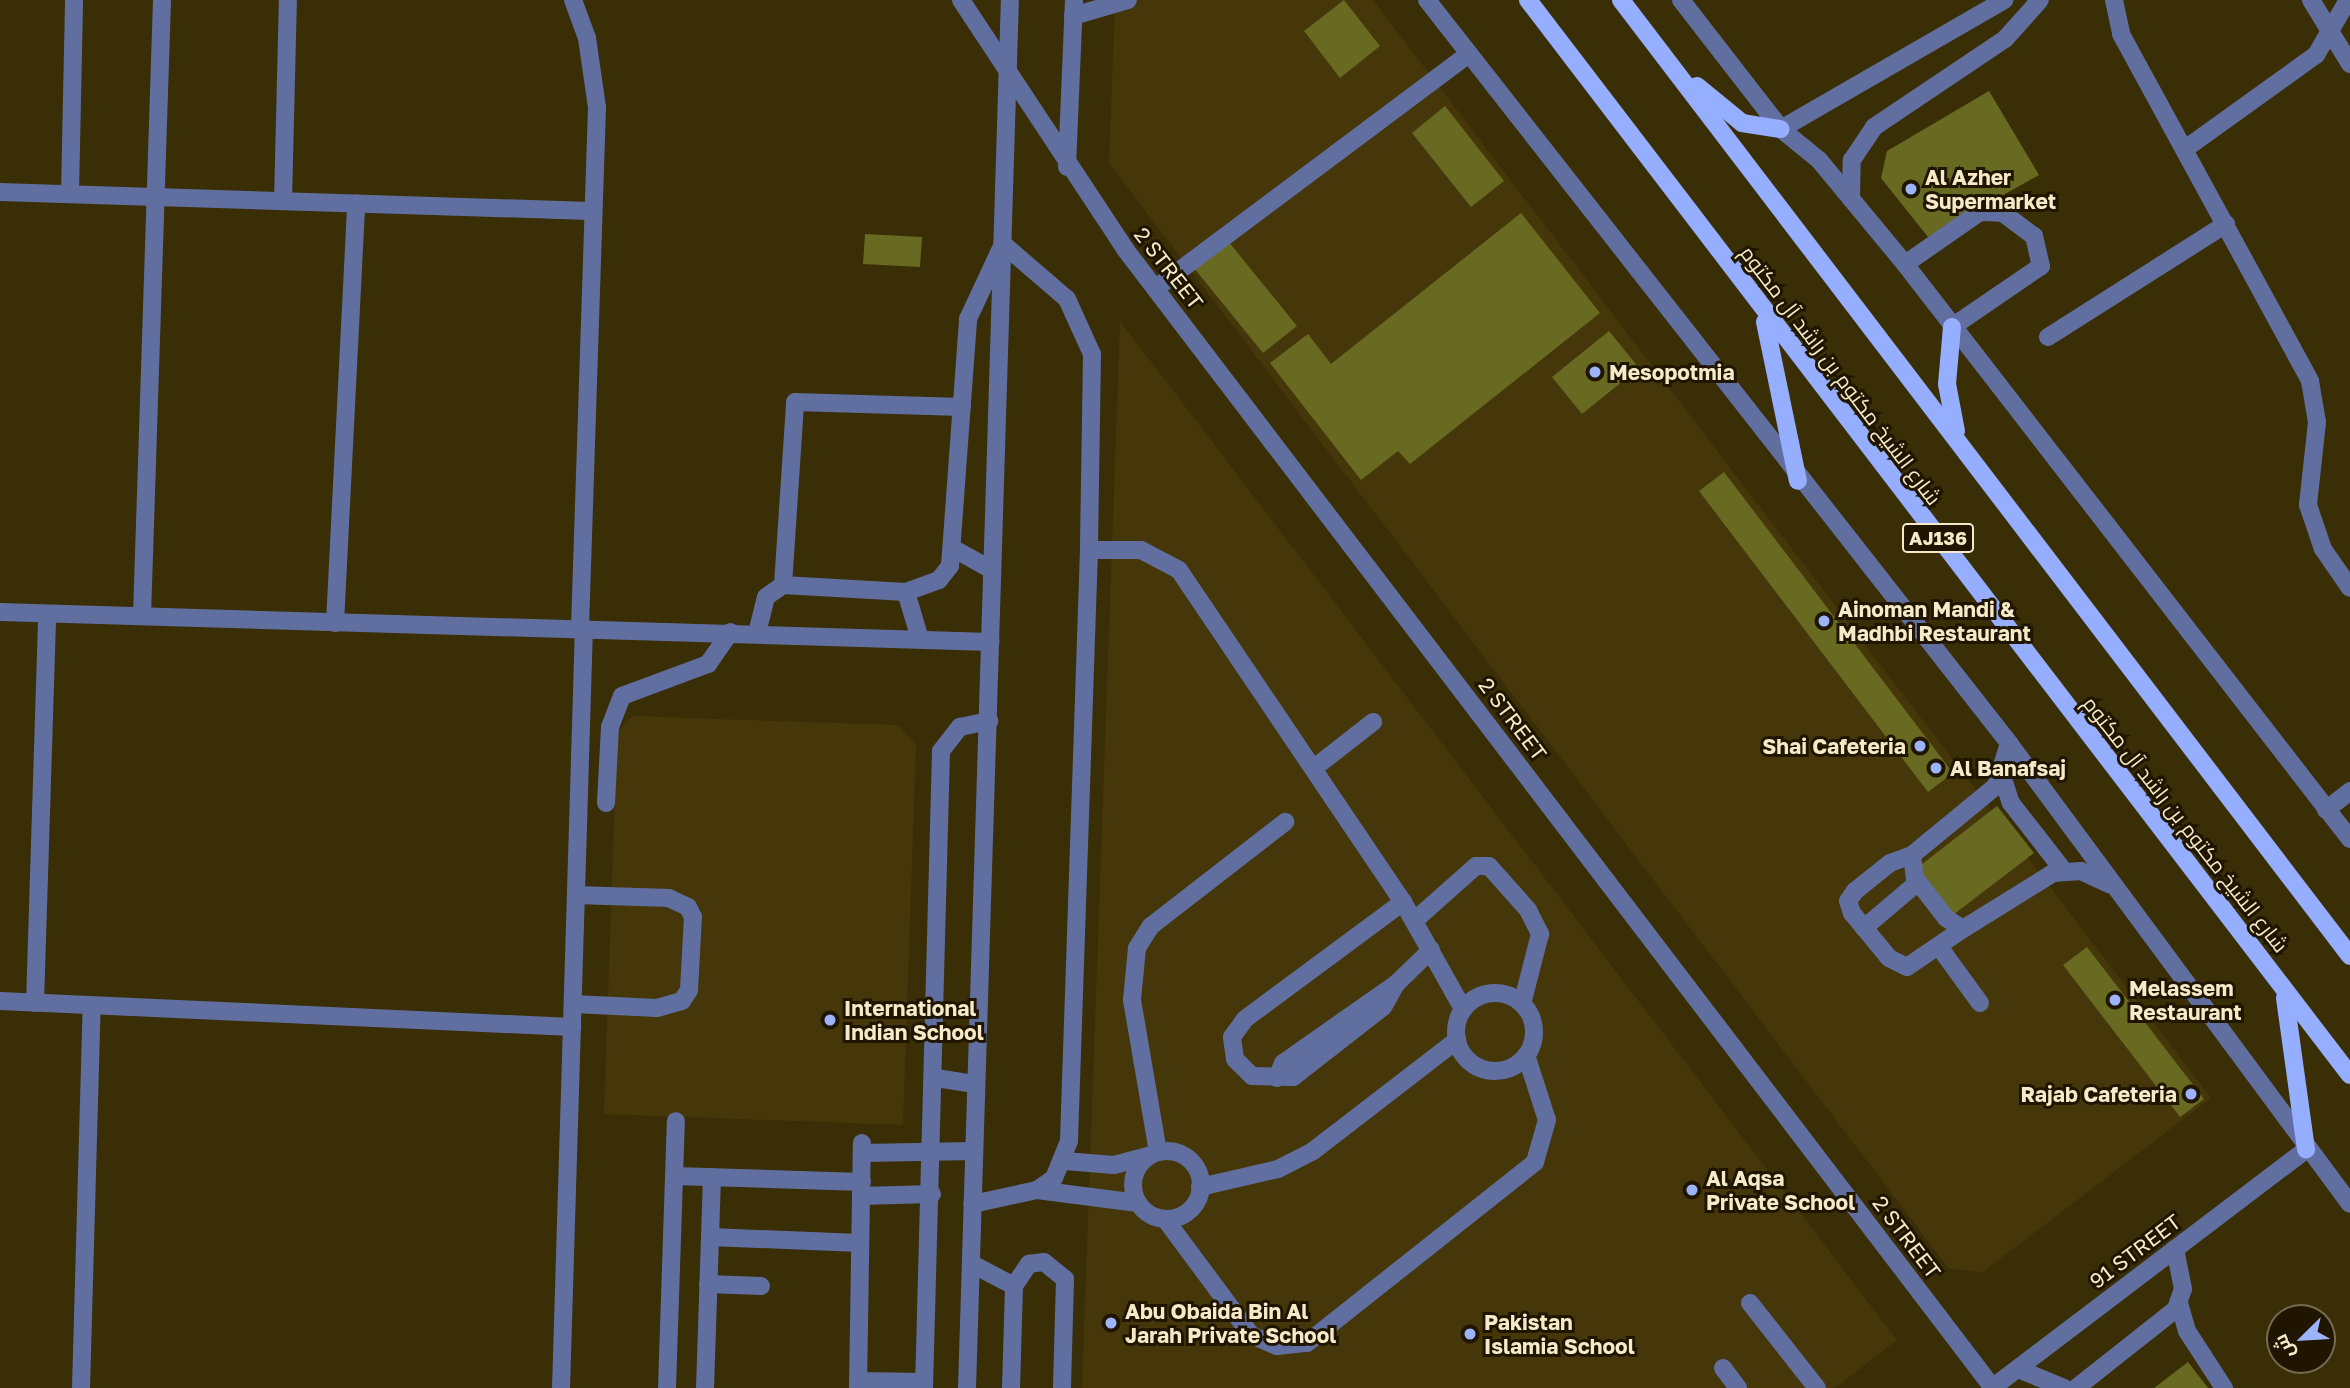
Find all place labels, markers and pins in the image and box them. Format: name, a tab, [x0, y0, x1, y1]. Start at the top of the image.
place label: Al Azher Supermarket	[1925, 164, 2056, 214]
marker: Al Azher Supermarket	[1903, 181, 1919, 197]
place label: Mesopotmia	[1609, 359, 1735, 385]
marker: Mesopotmia	[1587, 364, 1603, 380]
place label: Ainoman Mandi & Madhbi Restaurant	[1838, 596, 2031, 646]
marker: Ainoman Mandi & Madhbi Restaurant	[1816, 613, 1832, 629]
place label: Shai Cafeteria	[1762, 733, 1906, 759]
marker: Shai Cafeteria	[1912, 738, 1928, 754]
place label: Al Banafsaj	[1950, 755, 2066, 781]
marker: Al Banafsaj	[1928, 760, 1944, 776]
place label: Melassem Restaurant	[2129, 975, 2242, 1025]
marker: Melassem Restaurant	[2107, 992, 2123, 1008]
place label: International Indian School	[844, 995, 984, 1045]
marker: International Indian School	[822, 1012, 838, 1028]
place label: Rajab Cafeteria	[2021, 1081, 2177, 1107]
marker: Rajab Cafeteria	[2183, 1086, 2199, 1102]
place label: Al Aqsa Private School	[1706, 1165, 1855, 1215]
marker: Al Aqsa Private School	[1684, 1182, 1700, 1198]
place label: Abu Obaida Bin Al Jarah Private School	[1125, 1298, 1336, 1348]
place label: Pakistan Islamia School	[1484, 1309, 1635, 1359]
marker: Abu Obaida Bin Al Jarah Private School	[1103, 1315, 1119, 1331]
marker: Pakistan Islamia School	[1462, 1326, 1478, 1342]

